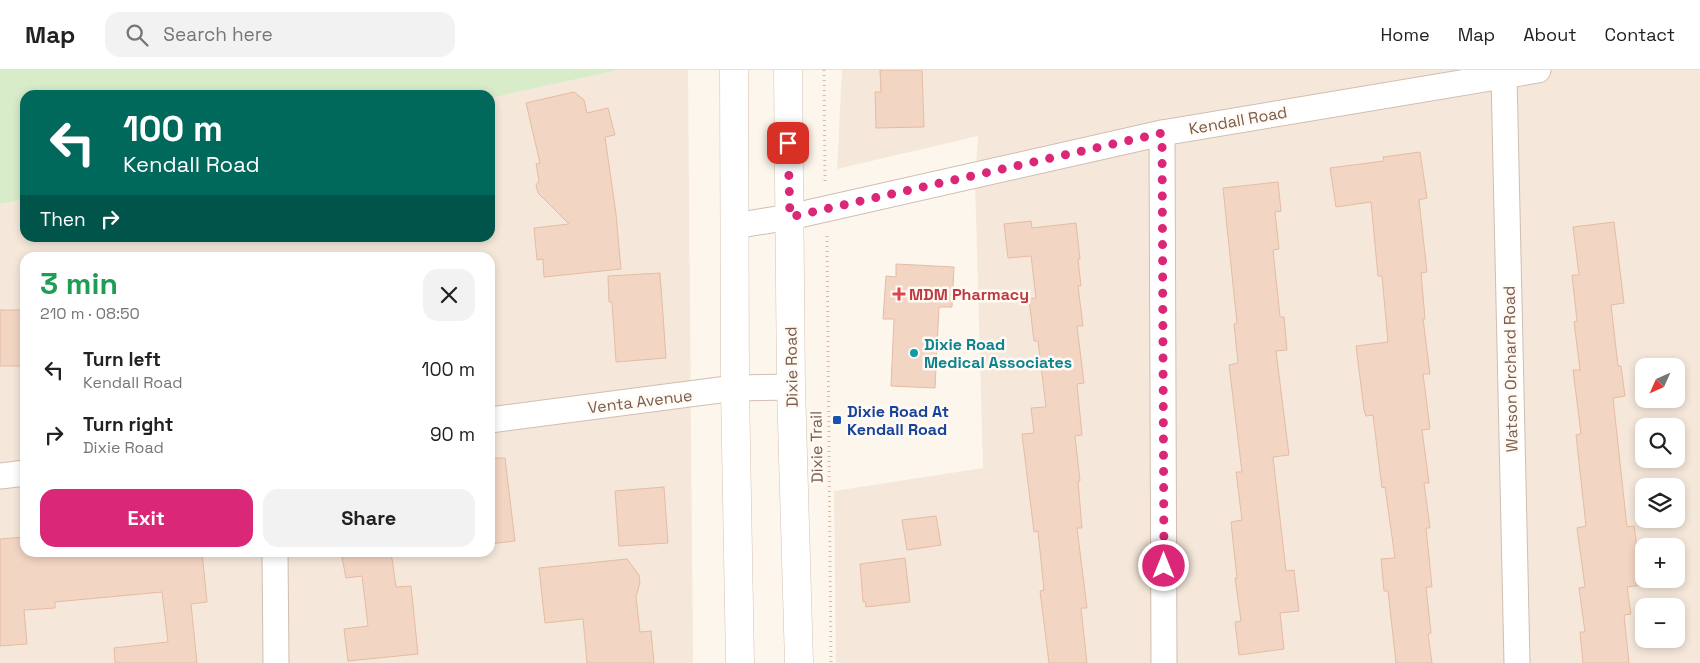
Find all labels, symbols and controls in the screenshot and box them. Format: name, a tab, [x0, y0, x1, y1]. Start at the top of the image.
search box	[105, 12, 455, 57]
text: Map	[25, 19, 75, 50]
icon: search	[123, 21, 151, 49]
text: Search here	[163, 22, 273, 47]
text: Home	[1381, 23, 1430, 46]
text: Map	[1458, 23, 1495, 46]
text: About	[1523, 23, 1577, 46]
text: Contact	[1605, 23, 1675, 46]
street label: Kendall Road	[1187, 102, 1289, 139]
text: 100 m	[123, 107, 223, 151]
icon: left	[40, 110, 105, 175]
pin	[767, 122, 809, 164]
icon: arrive	[774, 129, 802, 157]
text: Kendall Road	[123, 150, 260, 178]
icon: right	[96, 205, 124, 233]
text: Then	[40, 207, 86, 232]
text: 3 min	[40, 264, 118, 303]
button: close	[423, 269, 475, 321]
place label: MDM Pharmacy	[909, 284, 1029, 305]
street label: Watson Orchard Road	[1499, 286, 1522, 452]
marker: MDM Pharmacy	[893, 288, 905, 300]
text: 210 m · 08:50	[40, 303, 140, 324]
street label: Dixie Road	[780, 326, 803, 408]
place label: Dixie Road Medical Associates	[924, 334, 1072, 373]
text: Turn left	[83, 347, 161, 372]
marker: Dixie Road Medical Associates	[908, 347, 920, 359]
icon: left	[40, 356, 68, 384]
text: 100 m	[421, 357, 475, 382]
north arrow	[1635, 358, 1685, 408]
map controls	[1635, 358, 1685, 648]
text: Kendall Road	[83, 372, 182, 393]
street label: Venta Avenue	[587, 385, 694, 418]
place label: Dixie Road At Kendall Road	[847, 401, 949, 440]
street label: Dixie Trail	[805, 411, 828, 483]
text: Turn right	[83, 412, 173, 437]
marker: Dixie Road At Kendall Road	[831, 414, 843, 426]
button: search	[1635, 418, 1685, 468]
icon: right	[40, 421, 68, 449]
text: 90 m	[430, 422, 475, 447]
text: Dixie Road	[83, 437, 164, 458]
button: layers	[1635, 478, 1685, 528]
button: Exit	[40, 489, 253, 547]
button: Share	[263, 489, 475, 547]
button: +	[1635, 538, 1685, 588]
position arrow	[1137, 539, 1189, 591]
button: −	[1635, 598, 1685, 648]

